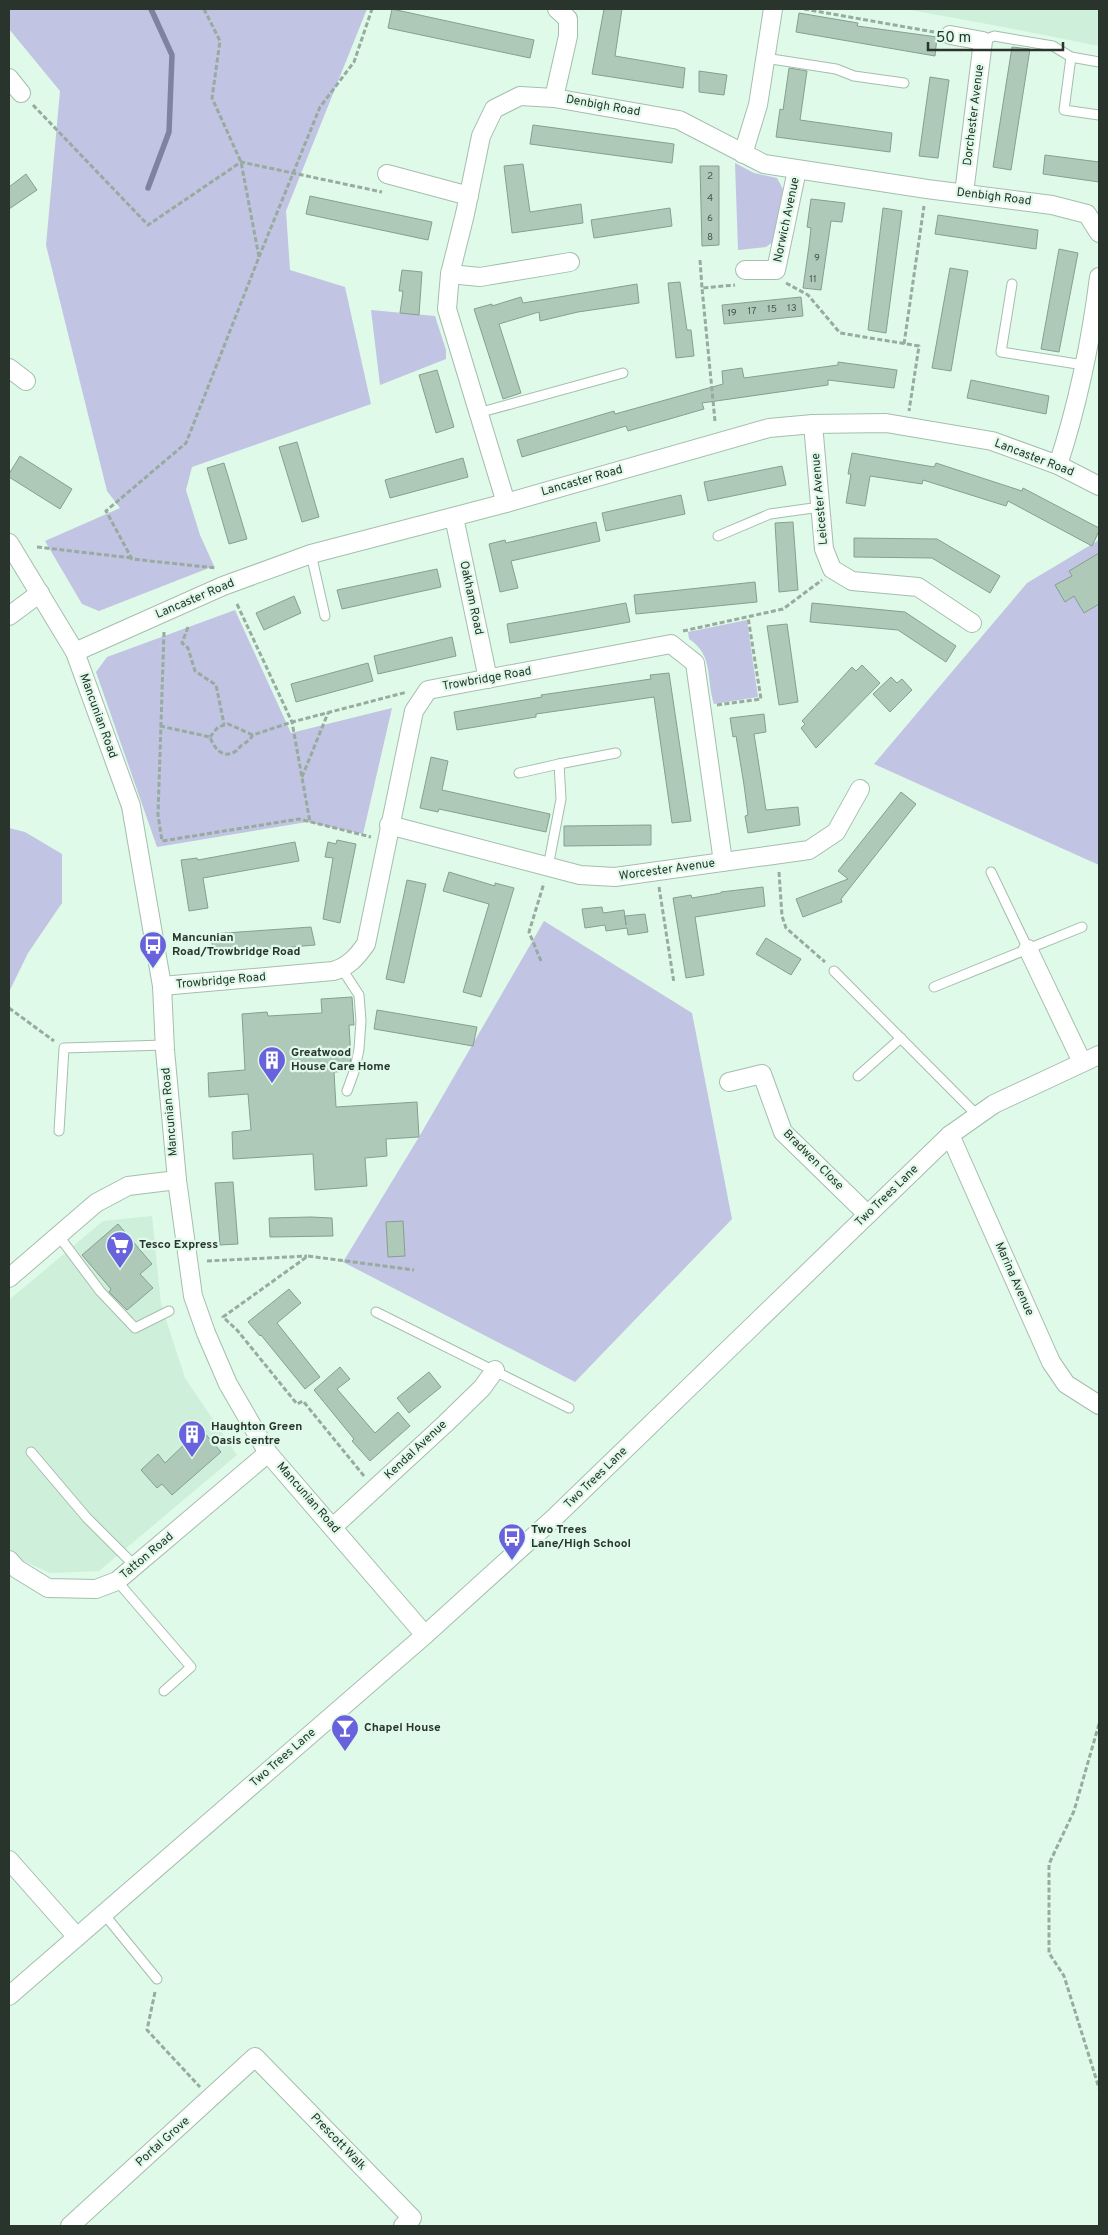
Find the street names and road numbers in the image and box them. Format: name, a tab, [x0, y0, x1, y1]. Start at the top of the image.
street label: Dorchester Avenue	[960, 63, 988, 167]
street label: Denbigh Road	[565, 92, 641, 120]
street label: Norwich Avenue	[770, 176, 804, 264]
street label: Denbigh Road	[956, 184, 1032, 210]
street label: Lancaster Road	[992, 435, 1076, 481]
street label: Leicester Avenue	[808, 452, 832, 546]
street label: Lancaster Road	[539, 462, 625, 500]
street label: Oakham Road	[455, 560, 487, 636]
street label: Lancaster Road	[153, 575, 237, 623]
street label: Trowbridge Road	[441, 663, 533, 695]
street label: Mancunian Road	[75, 671, 121, 761]
street label: Worcester Avenue	[618, 855, 716, 885]
street label: Trowbridge Road	[175, 969, 267, 993]
street label: Mancunian Road	[158, 1067, 182, 1157]
street label: Bradwen Close	[779, 1126, 847, 1194]
street label: Two Trees Lane	[852, 1162, 922, 1230]
street label: Marina Avenue	[991, 1240, 1037, 1318]
street label: Kendal Avenue	[381, 1417, 451, 1483]
street label: Two Trees Lane	[561, 1444, 631, 1512]
street label: Mancunian Road	[273, 1459, 343, 1537]
street label: Tatton Road	[117, 1529, 177, 1583]
street label: Two Trees Lane	[247, 1725, 319, 1791]
street label: Prescott Walk	[307, 2110, 369, 2174]
street label: Portal Grove	[133, 2113, 193, 2171]

